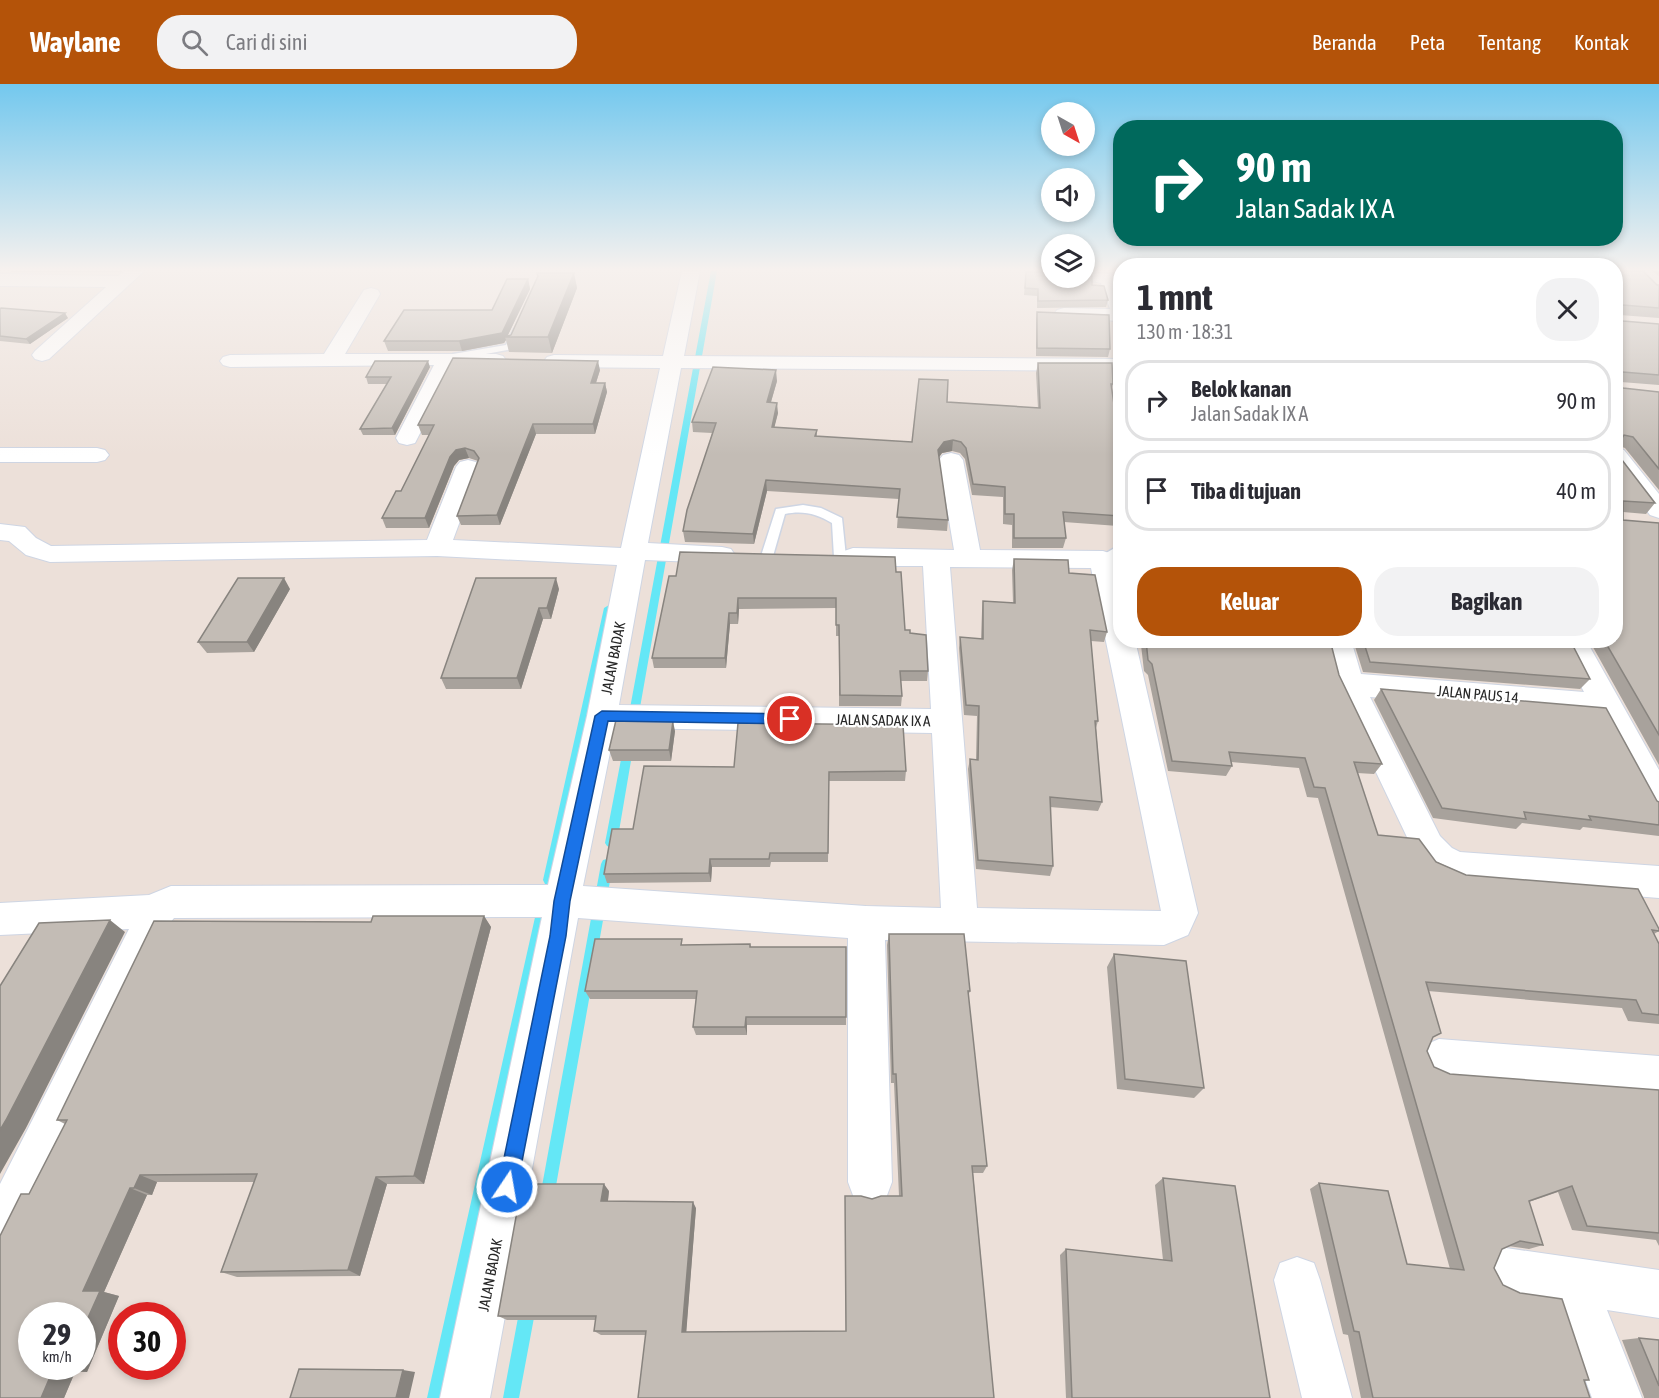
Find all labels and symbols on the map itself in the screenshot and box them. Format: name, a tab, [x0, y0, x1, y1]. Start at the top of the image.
north arrow	[1041, 102, 1095, 156]
street label: JALAN BADAK	[598, 620, 629, 696]
street label: JALAN PAUS 14	[1437, 682, 1519, 706]
pin	[764, 693, 815, 744]
street label: JALAN SADAK IX A	[835, 711, 931, 729]
position arrow	[475, 1155, 539, 1219]
street label: JALAN BADAK	[475, 1237, 506, 1313]
speed limit sign: 30	[108, 1302, 186, 1380]

